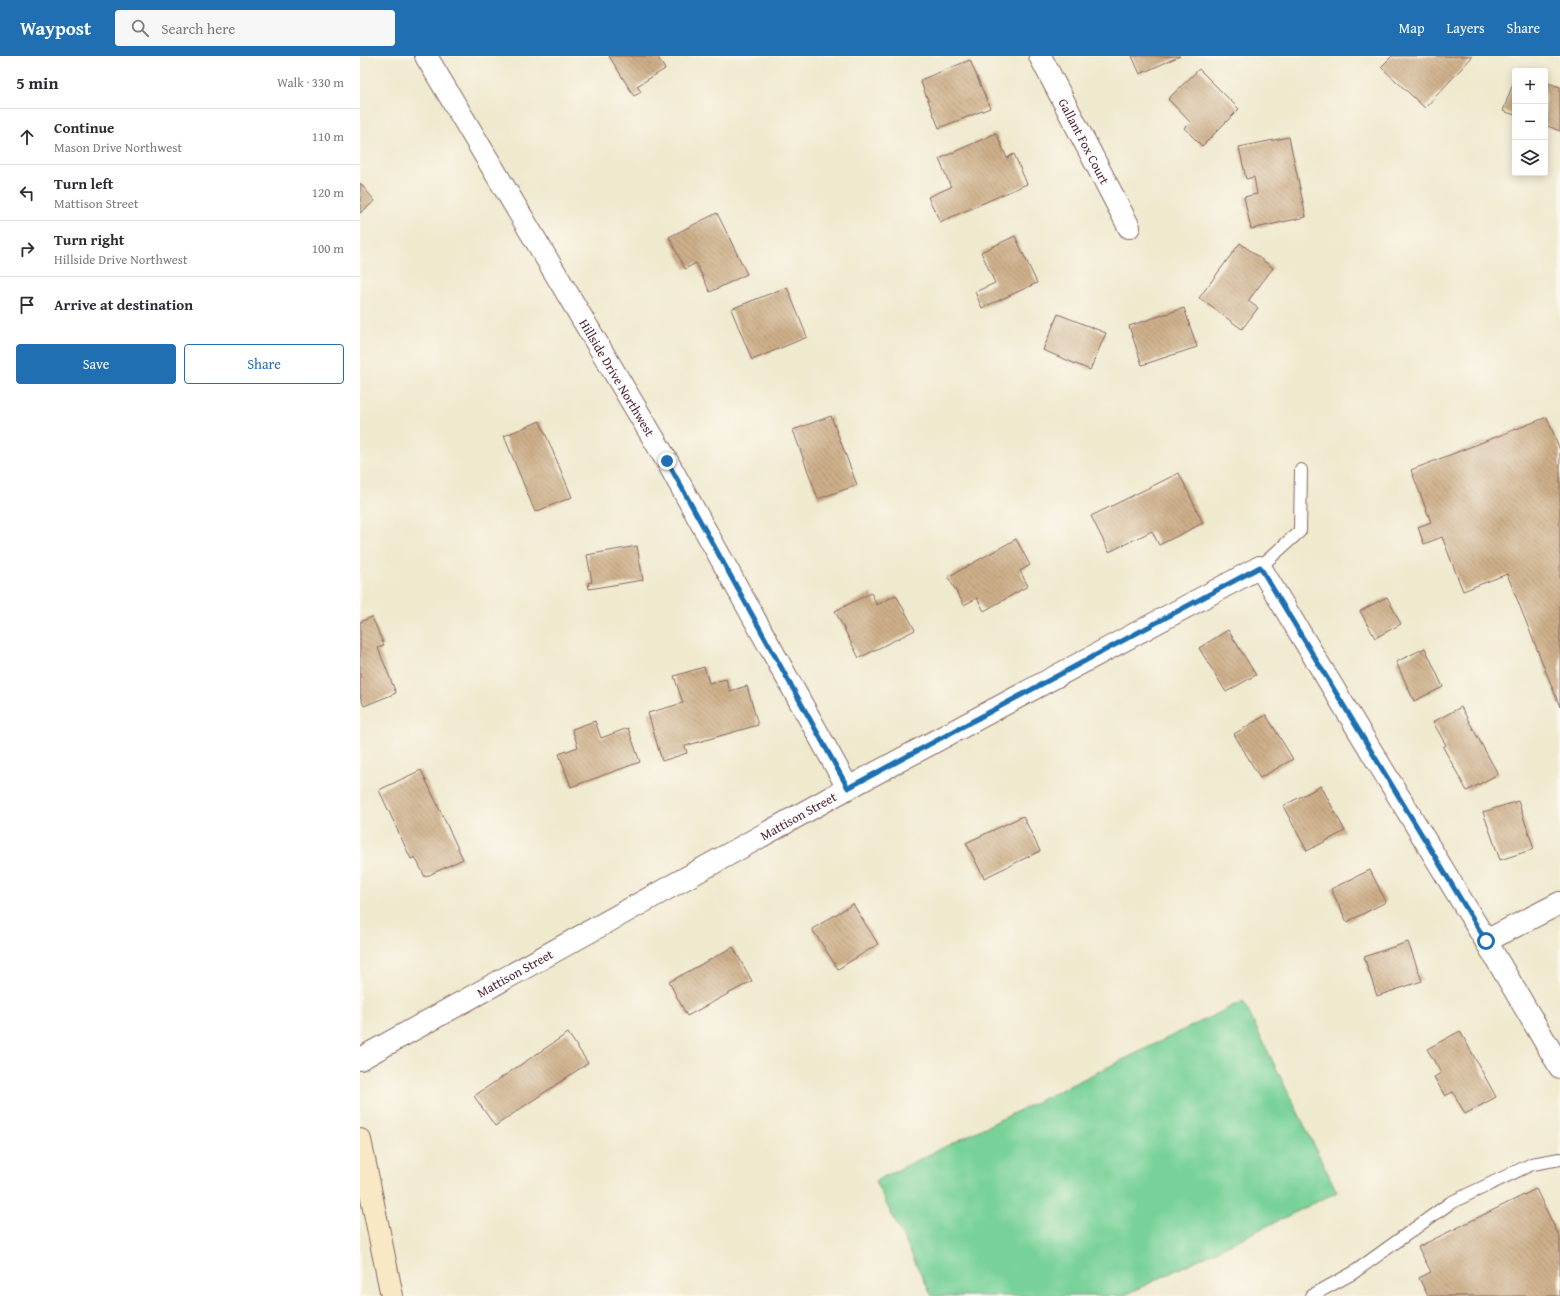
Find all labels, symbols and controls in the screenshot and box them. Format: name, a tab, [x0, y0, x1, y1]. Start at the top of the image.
search box	[115, 10, 395, 46]
text: Waypost	[20, 14, 91, 42]
icon: search	[129, 17, 151, 39]
text: Search here	[161, 18, 235, 39]
text: Map	[1399, 18, 1425, 38]
text: Layers	[1447, 18, 1485, 38]
text: Share	[1507, 18, 1540, 38]
map controls	[1512, 68, 1548, 176]
button: +	[1512, 68, 1548, 104]
text: 5 min	[16, 70, 58, 95]
text: Walk · 330 m	[277, 73, 344, 92]
street label: Gallant Fox Court	[1054, 95, 1114, 188]
button: −	[1512, 104, 1548, 140]
text: Continue	[54, 117, 115, 138]
icon: ahead	[16, 126, 38, 148]
text: 110 m	[312, 127, 344, 146]
text: Mason Drive Northwest	[54, 138, 182, 157]
button: layers	[1512, 140, 1548, 176]
text: Turn left	[54, 173, 113, 194]
icon: left	[16, 182, 38, 204]
text: 120 m	[312, 183, 344, 202]
text: Mattison Street	[54, 194, 138, 213]
text: Turn right	[54, 229, 125, 250]
icon: right	[16, 238, 38, 260]
text: 100 m	[312, 239, 344, 258]
text: Hillside Drive Northwest	[54, 250, 188, 269]
icon: arrive	[16, 294, 38, 316]
text: Arrive at destination	[54, 294, 193, 315]
street label: Hillside Drive Northwest	[574, 315, 659, 440]
button: Save	[16, 344, 176, 384]
button: Share	[184, 344, 344, 384]
route end	[658, 452, 676, 470]
street label: Mattison Street	[757, 787, 840, 845]
route start	[1477, 932, 1495, 950]
street label: Mattison Street	[473, 944, 557, 1002]

